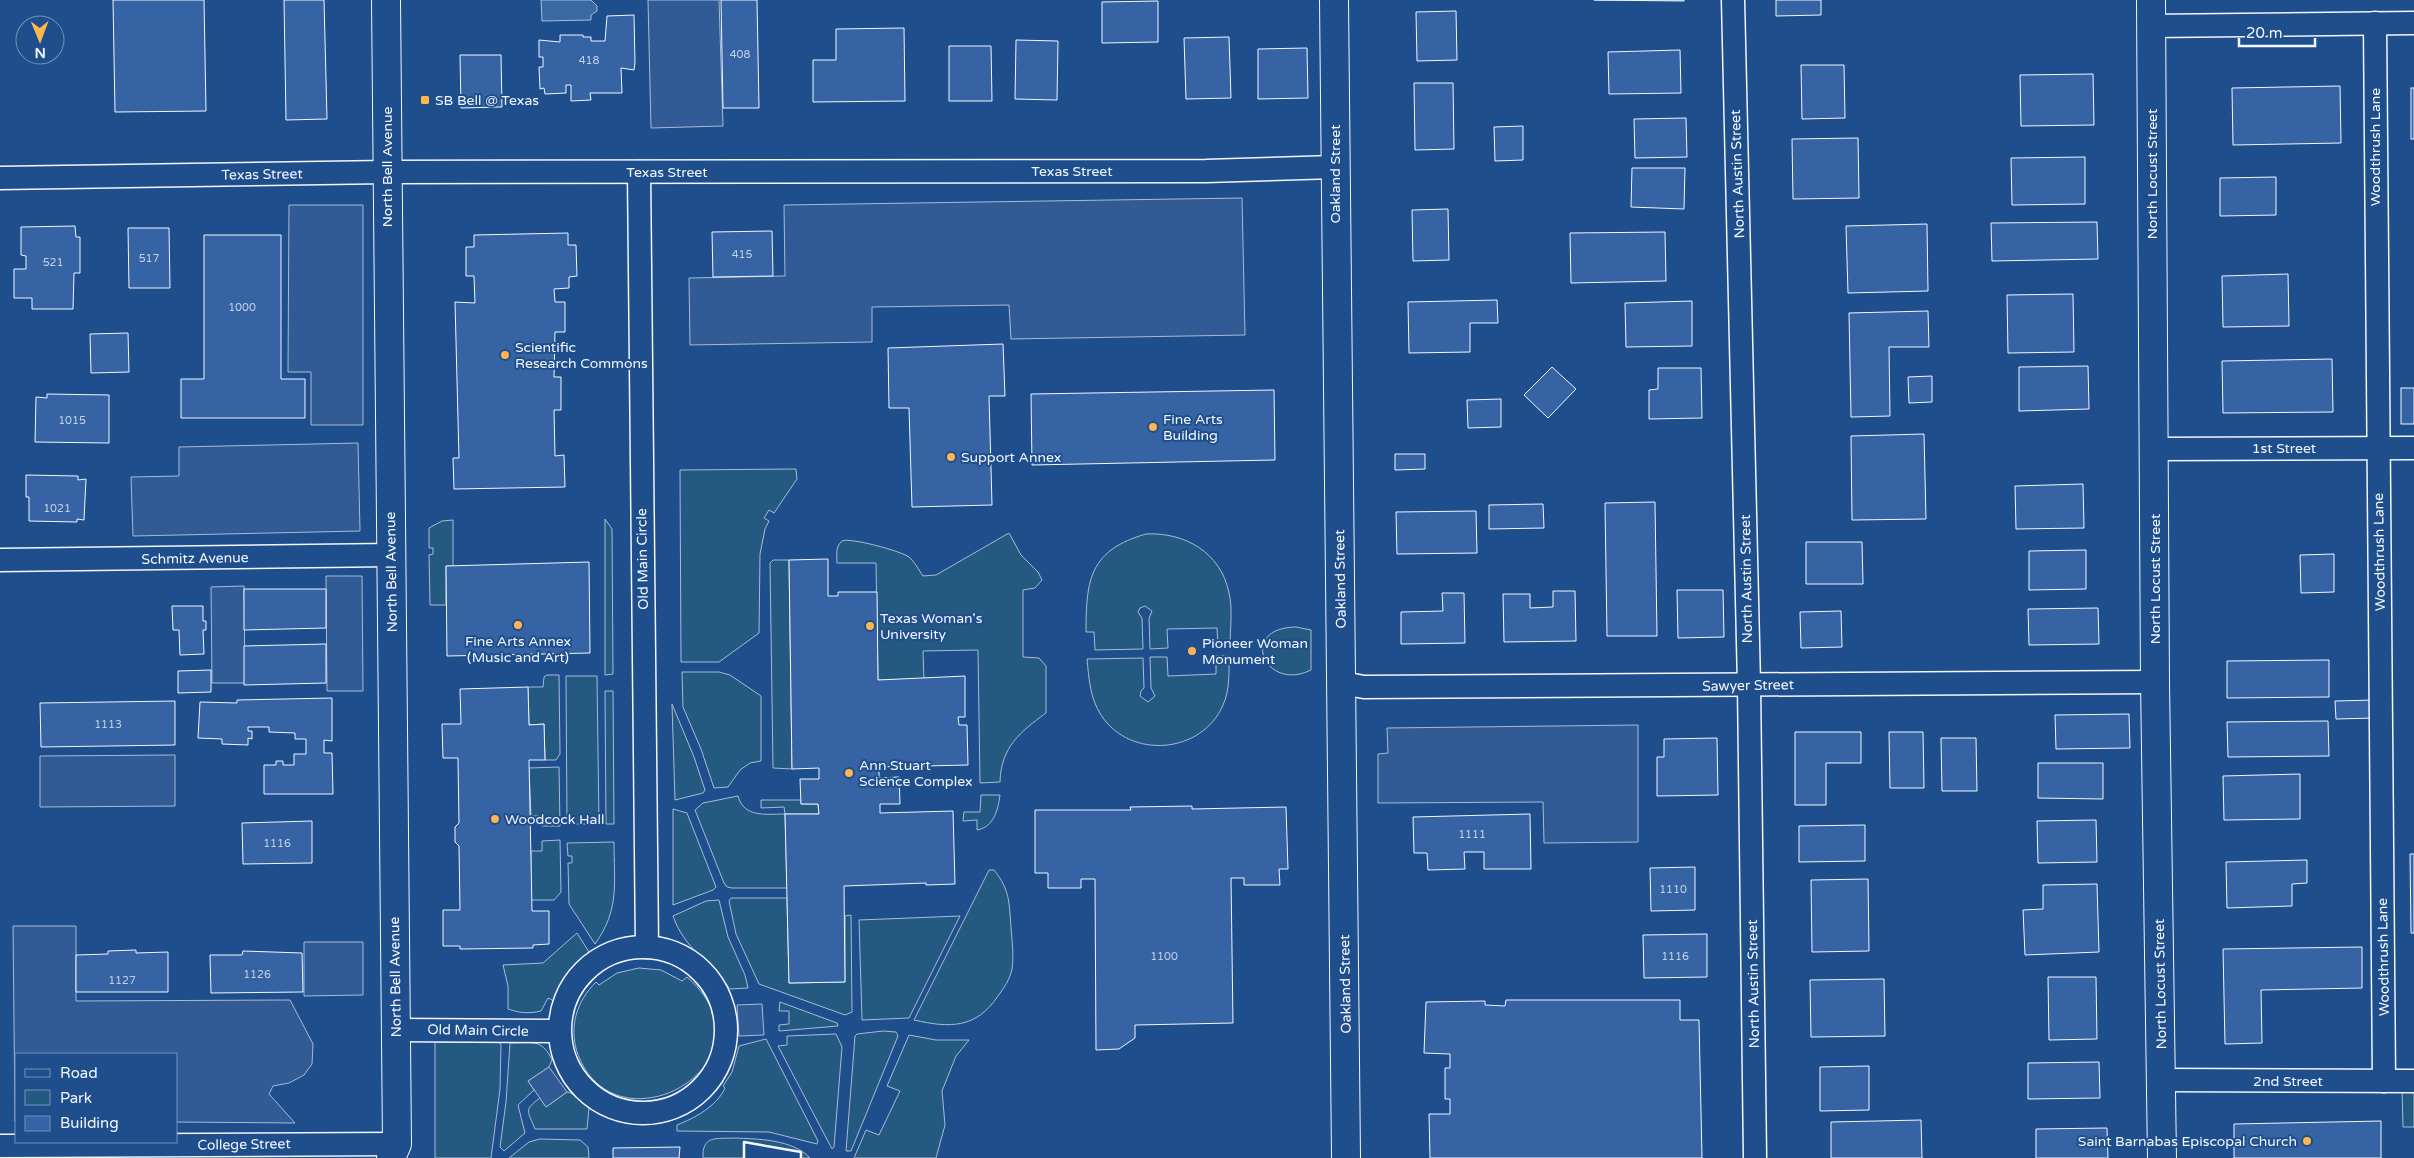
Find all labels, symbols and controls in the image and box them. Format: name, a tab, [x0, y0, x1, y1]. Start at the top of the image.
north arrow	[15, 15, 65, 65]
scale bar	[2239, 15, 2315, 47]
text: 20 m	[2246, 24, 2283, 42]
text: N	[34, 44, 46, 61]
house number: 408	[730, 48, 750, 61]
house number: 418	[579, 54, 599, 67]
street label: Woodthrush Lane	[2367, 88, 2384, 206]
place label: SB Bell @ Texas	[435, 92, 539, 109]
marker: SB Bell @ Texas	[419, 94, 431, 106]
street label: North Bell Avenue	[379, 107, 396, 227]
street label: North Locust Street	[2144, 108, 2161, 239]
street label: North Austin Street	[1727, 109, 1748, 239]
street label: Oakland Street	[1327, 124, 1344, 224]
street label: Texas Street	[1031, 163, 1113, 180]
street label: Texas Street	[626, 164, 708, 181]
street label: Texas Street	[221, 165, 303, 184]
house number: 415	[732, 248, 752, 261]
house number: 517	[139, 252, 159, 265]
house number: 521	[43, 256, 63, 269]
house number: 1000	[228, 301, 256, 314]
place label: Scientific Research Commons	[515, 339, 648, 372]
marker: Scientific Research Commons	[499, 349, 511, 361]
place label: Fine Arts Building	[1163, 411, 1223, 444]
house number: 1015	[58, 414, 86, 427]
marker: Fine Arts Building	[1147, 421, 1159, 433]
street label: 1st Street	[2252, 440, 2317, 457]
place label: Support Annex	[961, 449, 1061, 466]
marker: Support Annex	[945, 451, 957, 463]
street label: Woodthrush Lane	[2370, 493, 2389, 611]
house number: 1021	[43, 502, 71, 515]
street label: Old Main Circle	[633, 508, 652, 610]
street label: North Bell Avenue	[382, 511, 401, 632]
street label: North Locust Street	[2147, 513, 2164, 644]
street label: North Austin Street	[1737, 514, 1756, 644]
street label: Oakland Street	[1331, 529, 1350, 629]
street label: Schmitz Avenue	[141, 549, 249, 568]
place label: Texas Woman's University	[880, 610, 983, 643]
marker: Fine Arts Annex (Music and Art)	[512, 619, 524, 631]
marker: Texas Woman's University	[864, 620, 876, 632]
place label: Fine Arts Annex (Music and Art)	[465, 633, 571, 666]
place label: Pioneer Woman Monument	[1202, 635, 1308, 668]
marker: Pioneer Woman Monument	[1186, 645, 1198, 657]
street label: Sawyer Street	[1702, 676, 1795, 695]
house number: 1113	[94, 718, 122, 731]
place label: Ann Stuart Science Complex	[859, 757, 973, 790]
marker: Ann Stuart Science Complex	[843, 767, 855, 779]
place label: Woodcock Hall	[505, 811, 604, 828]
marker: Woodcock Hall	[489, 813, 501, 825]
house number: 1111	[1458, 828, 1486, 841]
house number: 1116	[263, 837, 291, 850]
house number: 1110	[1659, 883, 1687, 896]
street label: Woodthrush Lane	[2374, 898, 2393, 1016]
street label: North Bell Avenue	[386, 916, 405, 1037]
street label: North Locust Street	[2151, 918, 2170, 1049]
street label: North Austin Street	[1744, 919, 1763, 1049]
street label: Oakland Street	[1336, 934, 1355, 1034]
house number: 1100	[1150, 950, 1178, 963]
house number: 1116	[1661, 950, 1689, 963]
house number: 1126	[243, 968, 271, 981]
house number: 1127	[108, 974, 136, 987]
street label: Old Main Circle	[427, 1021, 529, 1040]
legend	[15, 1053, 178, 1143]
text: Road	[60, 1064, 98, 1082]
street label: 2nd Street	[2253, 1073, 2324, 1090]
text: Park	[60, 1089, 92, 1107]
text: Building	[60, 1114, 119, 1132]
place label: Saint Barnabas Episcopal Church	[2078, 1133, 2297, 1150]
street label: College Street	[197, 1135, 291, 1154]
marker: Saint Barnabas Episcopal Church	[2301, 1135, 2313, 1147]

